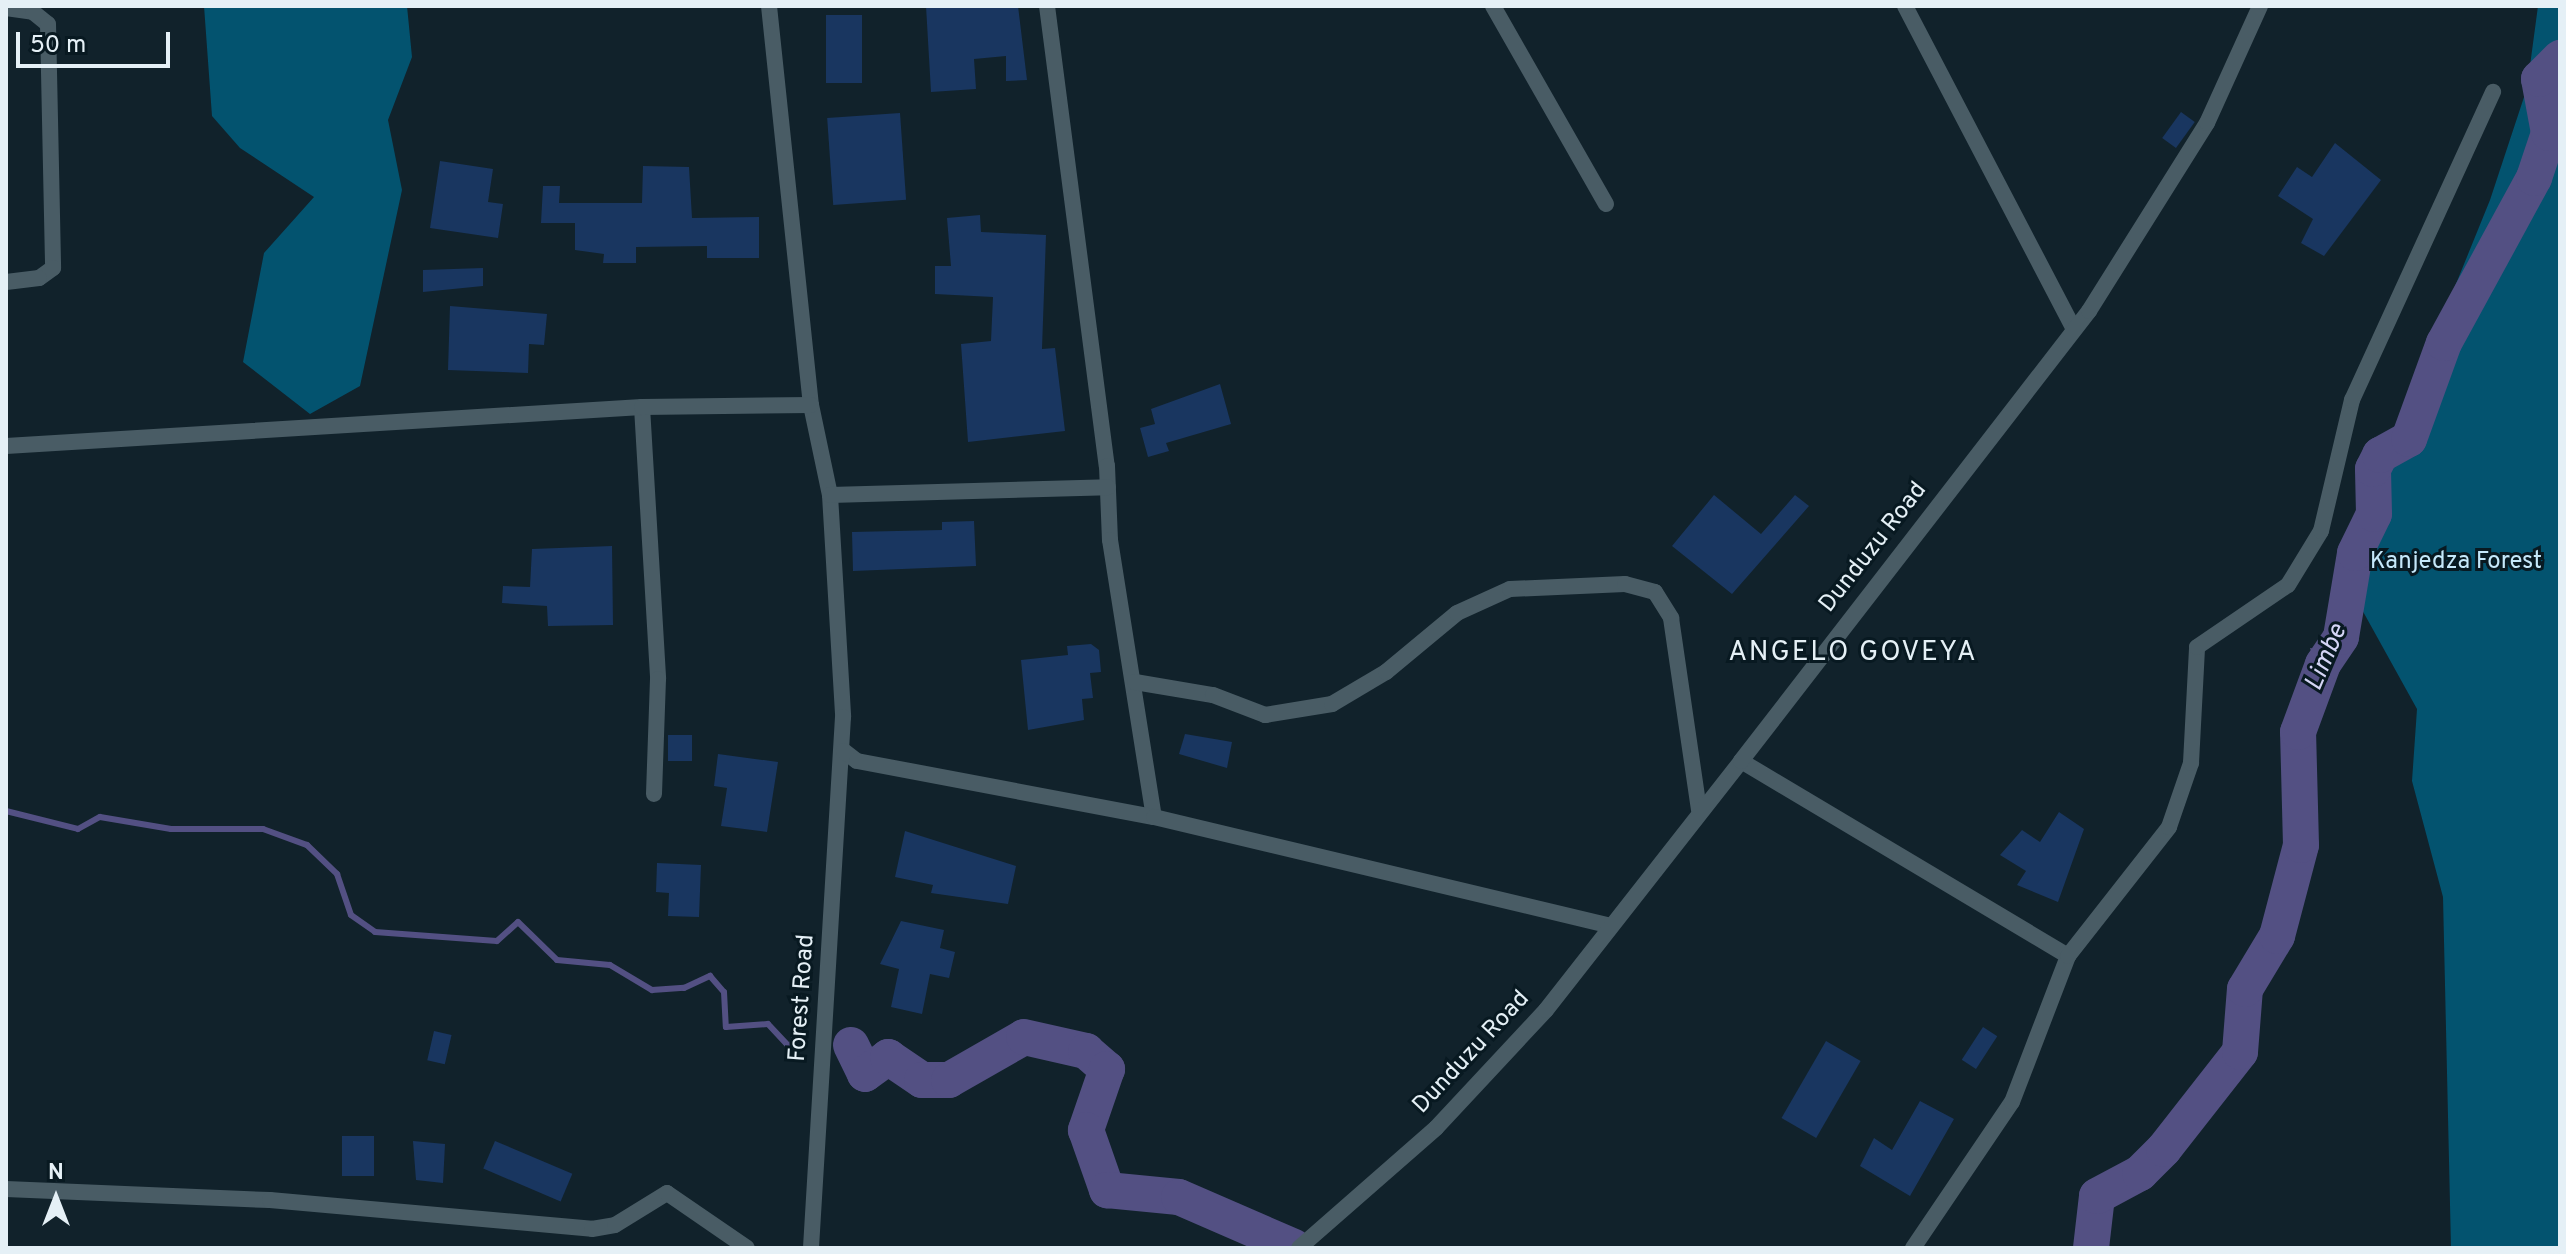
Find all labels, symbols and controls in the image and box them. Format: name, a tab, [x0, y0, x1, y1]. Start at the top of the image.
scale bar	[20, 16, 174, 66]
text: 50 m	[30, 31, 86, 61]
street label: Dunduzu Road	[1814, 477, 1934, 619]
park label: Kanjedza Forest	[2370, 549, 2542, 577]
water label: Limbe	[2299, 620, 2355, 696]
district label: ANGELO GOVEYA	[1728, 636, 1978, 670]
street label: Forest Road	[784, 933, 822, 1063]
street label: Dunduzu Road	[1408, 985, 1536, 1121]
north arrow	[16, 1158, 96, 1238]
text: N	[48, 1160, 64, 1187]

